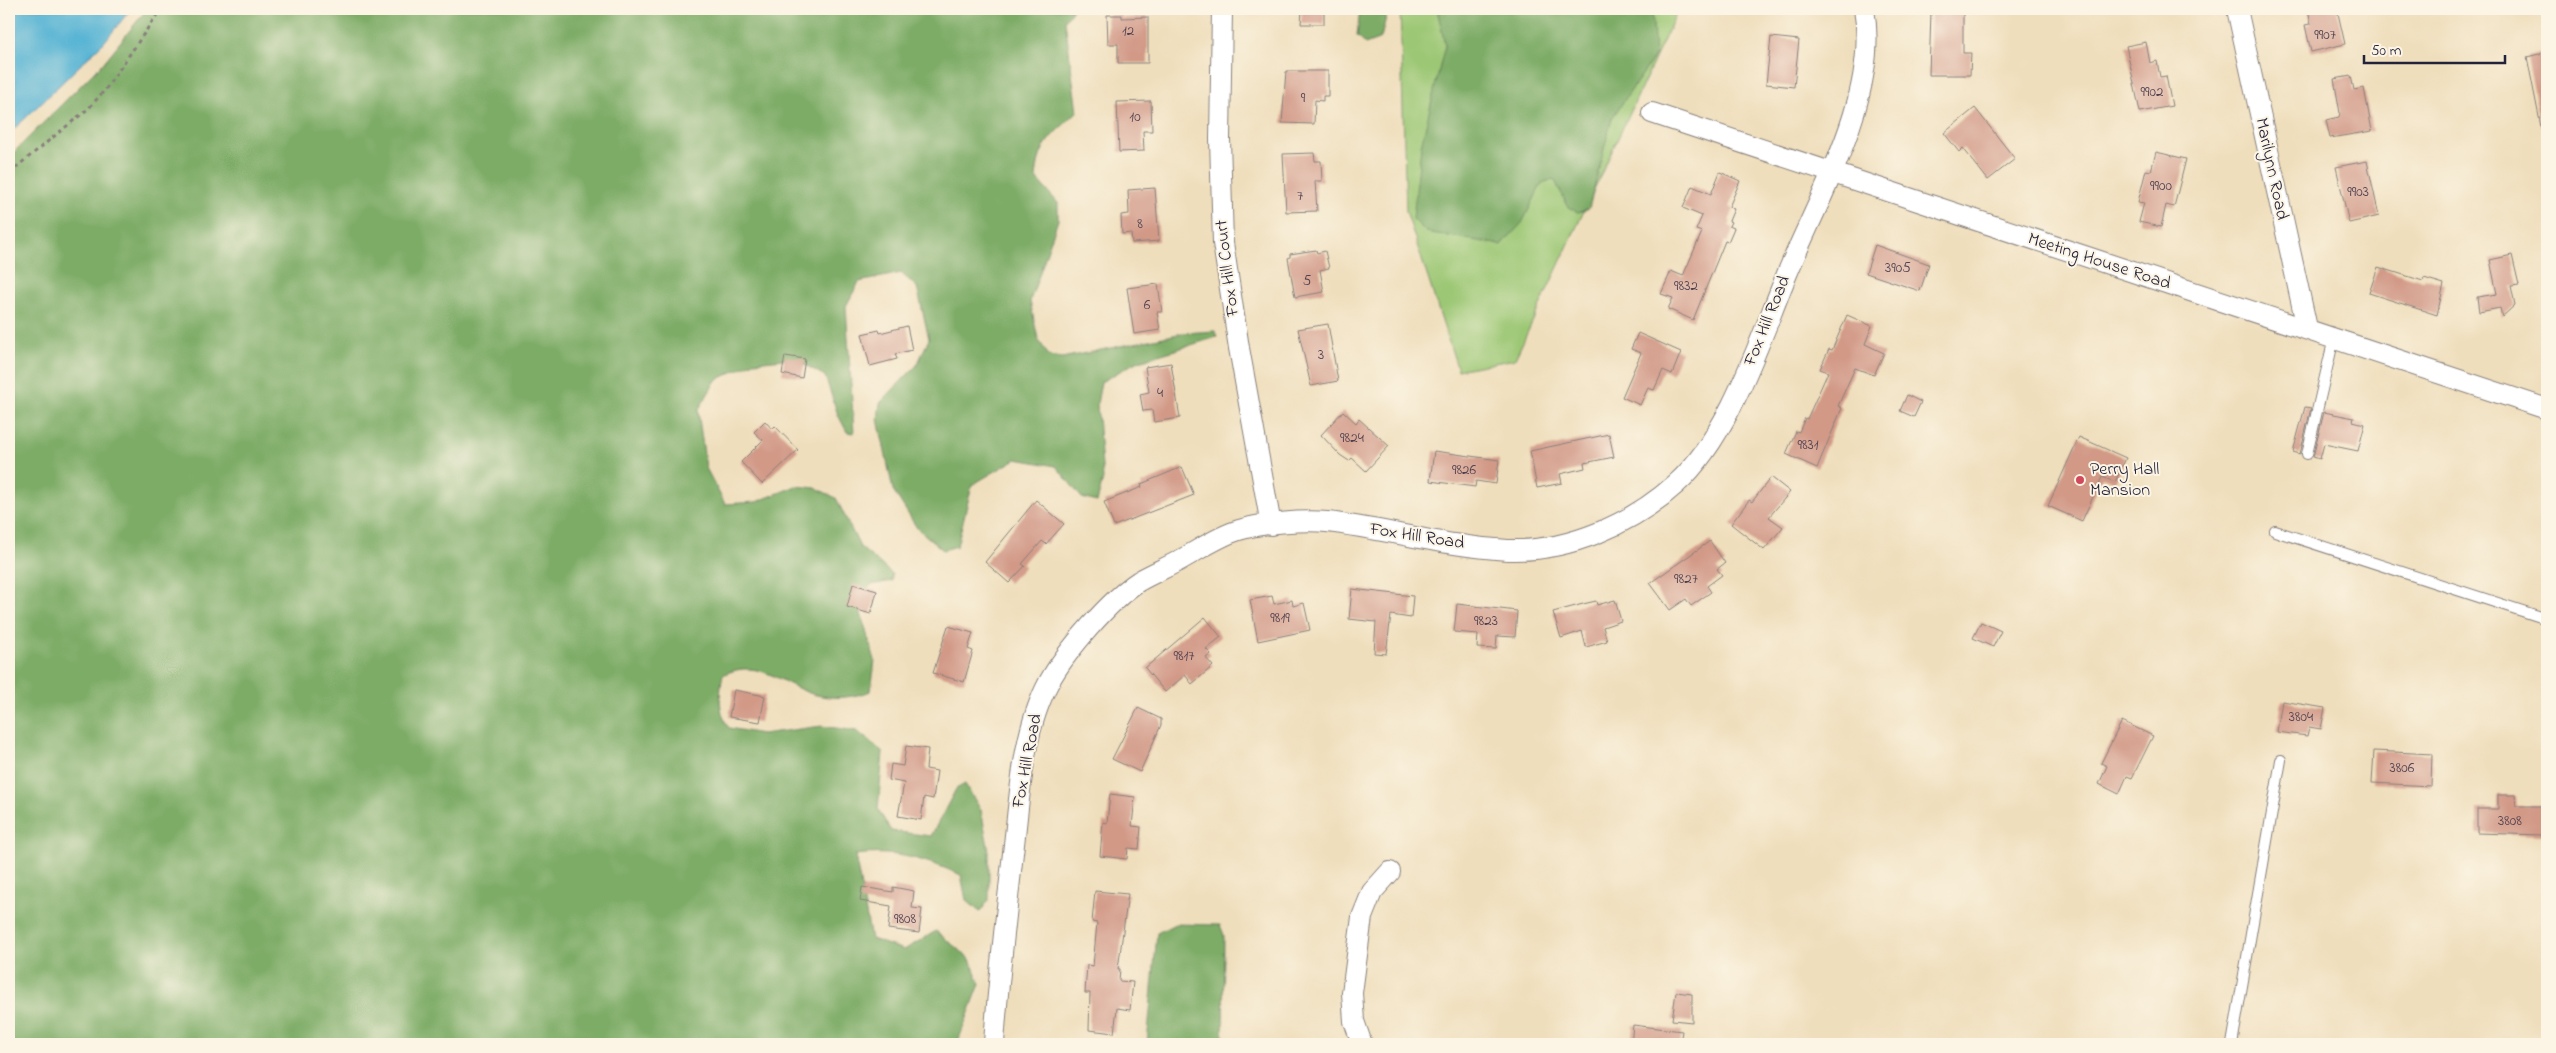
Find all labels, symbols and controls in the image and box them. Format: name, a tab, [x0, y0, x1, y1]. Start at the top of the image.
house number: 12	[1122, 20, 1135, 42]
house number: 9907	[2314, 24, 2336, 46]
scale bar	[2364, 32, 2505, 64]
text: 50 m	[2371, 40, 2402, 62]
house number: 9902	[2141, 81, 2164, 103]
house number: 9	[1301, 87, 1306, 109]
house number: 10	[1129, 106, 1141, 128]
street label: Marilynn Road	[2247, 115, 2295, 223]
house number: 9900	[2150, 175, 2173, 197]
house number: 9903	[2347, 181, 2369, 203]
house number: 7	[1297, 185, 1303, 207]
house number: 8	[1137, 213, 1143, 235]
street label: Fox Hill Court	[1209, 218, 1247, 319]
street label: Meeting House Road	[2024, 227, 2174, 298]
house number: 3905	[1885, 257, 1911, 279]
house number: 5	[1303, 270, 1312, 292]
street label: Fox Hill Road	[1738, 272, 1798, 371]
house number: 9832	[1674, 275, 1698, 297]
house number: 6	[1144, 294, 1151, 316]
house number: 3	[1318, 344, 1324, 366]
house number: 4	[1157, 382, 1163, 404]
house number: 9824	[1340, 427, 1364, 449]
house number: 9831	[1797, 434, 1819, 456]
place label: Perry Hall Mansion	[2090, 457, 2159, 504]
house number: 9826	[1452, 459, 1476, 481]
marker: Perry Hall Mansion	[2074, 474, 2086, 486]
street label: Fox Hill Road	[1367, 517, 1466, 557]
house number: 9827	[1674, 568, 1698, 590]
house number: 9819	[1270, 607, 1290, 629]
house number: 9823	[1474, 610, 1498, 632]
house number: 9817	[1173, 645, 1195, 667]
house number: 3804	[2289, 706, 2313, 728]
street label: Fox Hill Road	[1006, 712, 1050, 811]
house number: 3806	[2390, 757, 2415, 779]
house number: 3808	[2498, 810, 2522, 832]
house number: 9808	[894, 908, 916, 930]

